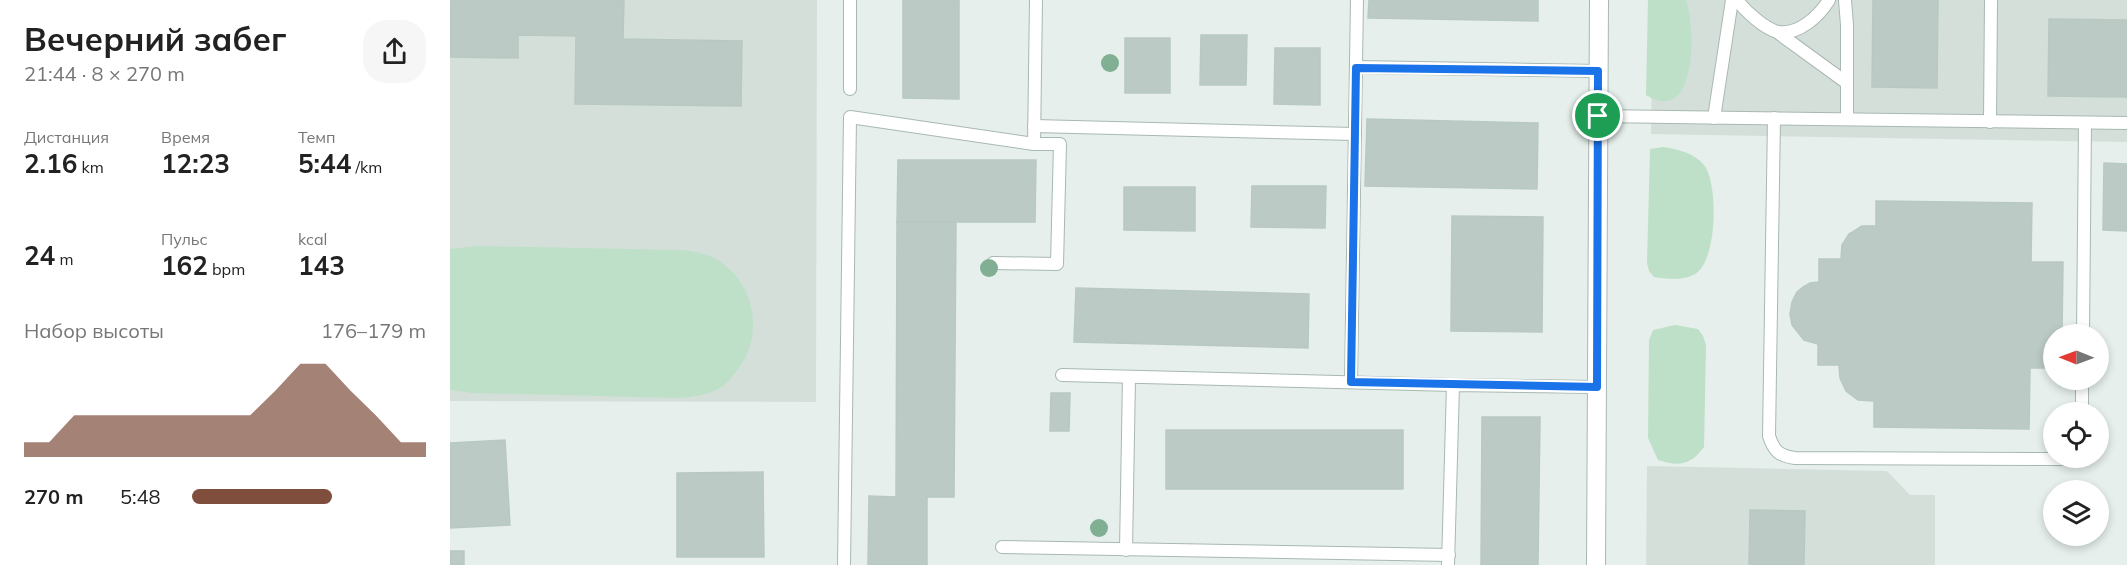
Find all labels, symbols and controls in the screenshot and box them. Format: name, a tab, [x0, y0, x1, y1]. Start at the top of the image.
text: Вечерний забег	[24, 18, 286, 59]
button: share	[363, 20, 426, 83]
text: 21:44 · 8 × 270 m	[24, 61, 185, 86]
pin	[1572, 90, 1623, 141]
icon: arrive	[1581, 99, 1614, 132]
text: Дистанция	[24, 127, 109, 147]
text: Время	[161, 127, 210, 147]
text: Темп	[298, 127, 336, 147]
text: 2.16	[24, 147, 77, 180]
text: 12:23	[161, 147, 230, 180]
text: 5:44	[298, 147, 351, 180]
text: km	[77, 157, 104, 177]
text: /km	[351, 157, 382, 177]
text: Пульс	[161, 229, 208, 249]
text: kcal	[298, 229, 327, 249]
text: 24	[24, 239, 55, 272]
text: m	[55, 249, 73, 269]
text: 162	[161, 249, 208, 282]
text: 143	[298, 249, 345, 282]
text: bpm	[208, 259, 245, 279]
text: Набор высоты	[24, 318, 164, 343]
text: 176–179 m	[321, 318, 426, 343]
north arrow	[2043, 324, 2109, 390]
map controls	[2043, 324, 2109, 546]
button: locate	[2043, 402, 2109, 468]
button: layers	[2043, 480, 2109, 546]
text: 270 m	[24, 484, 83, 509]
text: 5:48	[120, 484, 161, 509]

